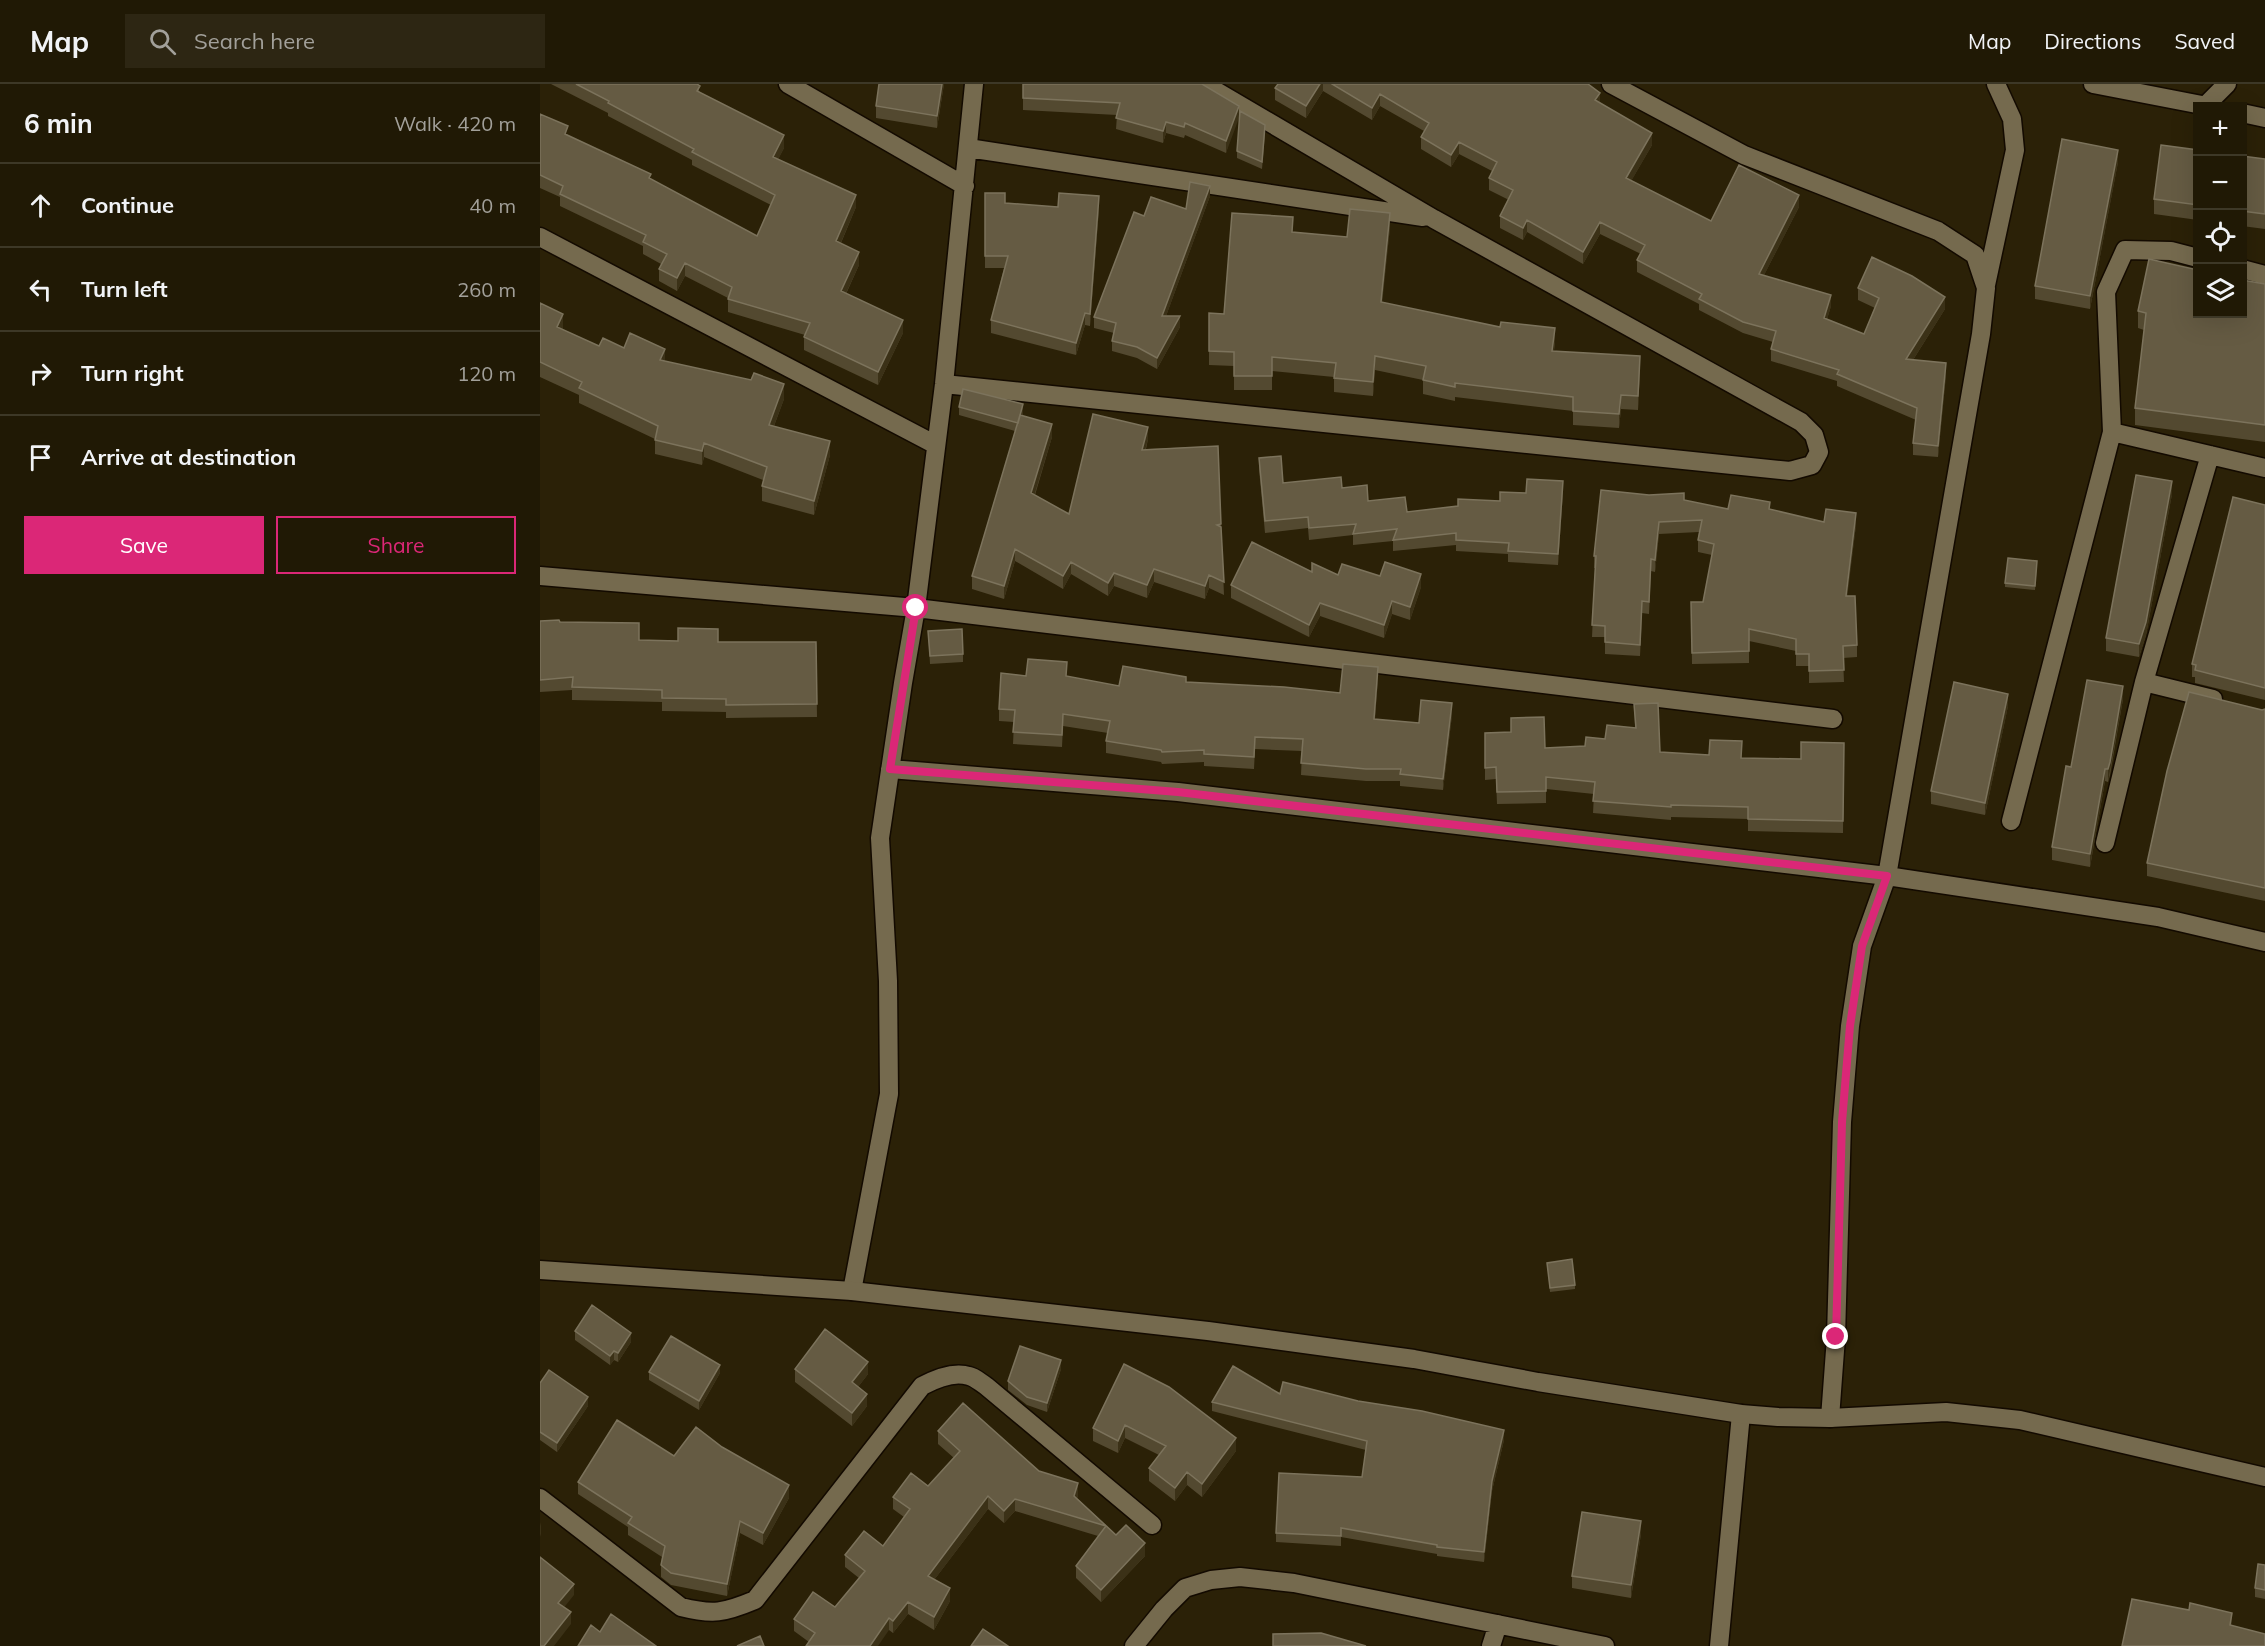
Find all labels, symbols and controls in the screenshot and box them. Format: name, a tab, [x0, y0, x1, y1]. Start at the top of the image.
search box	[125, 14, 545, 68]
text: Map	[30, 24, 89, 59]
icon: search	[146, 25, 179, 58]
text: Search here	[194, 27, 315, 55]
text: Map	[1968, 28, 2011, 54]
text: Directions	[2044, 28, 2141, 54]
text: Saved	[2174, 28, 2235, 54]
map controls	[2193, 102, 2247, 318]
button: +	[2193, 102, 2247, 156]
text: 6 min	[24, 107, 93, 140]
text: Walk · 420 m	[394, 111, 516, 136]
button: −	[2193, 156, 2247, 210]
icon: ahead	[24, 189, 57, 222]
text: Continue	[81, 191, 174, 219]
text: 40 m	[469, 193, 516, 218]
button: locate	[2193, 210, 2247, 264]
button: layers	[2193, 264, 2247, 318]
icon: left	[24, 273, 57, 306]
text: Turn left	[81, 275, 168, 303]
text: 260 m	[457, 277, 516, 302]
icon: right	[24, 357, 57, 390]
text: Turn right	[81, 359, 184, 387]
text: 120 m	[457, 361, 516, 386]
icon: arrive	[24, 441, 57, 474]
text: Arrive at destination	[81, 443, 296, 471]
button: Save	[24, 516, 264, 574]
button: Share	[276, 516, 516, 574]
route start	[902, 594, 928, 620]
route end	[1822, 1323, 1848, 1349]

